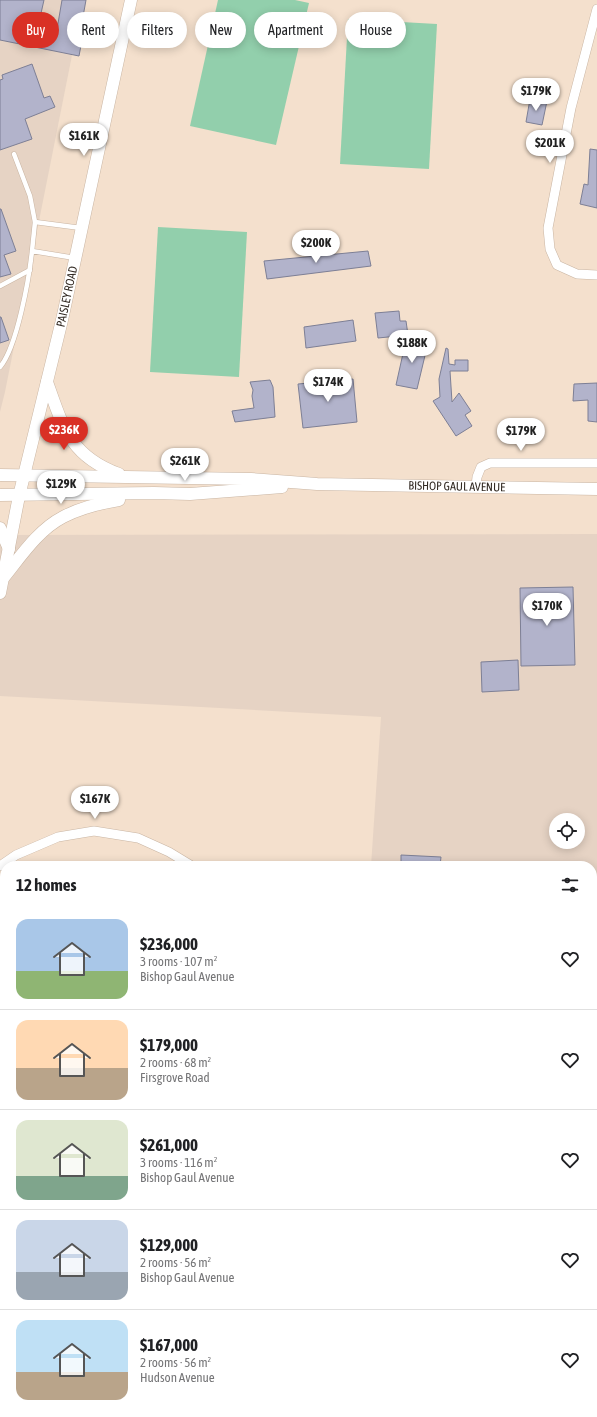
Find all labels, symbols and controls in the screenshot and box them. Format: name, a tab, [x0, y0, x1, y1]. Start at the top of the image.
chip: Buy	[12, 12, 59, 48]
chip: Rent	[67, 12, 119, 48]
chip: Filters	[127, 12, 187, 48]
chip: New	[195, 12, 246, 48]
chip: Apartment	[254, 12, 337, 48]
chip: House	[345, 12, 406, 48]
pin: $179K	[508, 78, 564, 112]
text: $179K	[521, 83, 551, 98]
pin: $161K	[56, 123, 112, 157]
text: $161K	[69, 128, 99, 143]
pin: $201K	[522, 130, 578, 164]
text: $201K	[535, 135, 565, 150]
pin: $200K	[288, 230, 344, 264]
text: $200K	[301, 235, 331, 250]
street label: PAISLEY ROAD	[54, 265, 80, 328]
pin: $188K	[384, 330, 440, 364]
text: $188K	[397, 335, 427, 350]
pin: $174K	[300, 369, 356, 403]
text: $174K	[313, 374, 343, 389]
pin: $236K	[36, 417, 92, 451]
pin: $179K	[493, 418, 549, 452]
text: $236K	[49, 422, 79, 437]
text: $179K	[506, 423, 536, 438]
pin: $261K	[157, 448, 213, 482]
text: $261K	[170, 453, 200, 468]
pin: $129K	[33, 471, 89, 505]
text: $129K	[46, 476, 76, 491]
street label: BISHOP GAUL AVENUE	[408, 479, 505, 494]
pin: $170K	[519, 593, 575, 627]
text: $170K	[532, 598, 562, 613]
pin: $167K	[67, 786, 123, 820]
text: $167K	[80, 791, 110, 806]
map controls	[549, 813, 585, 849]
button: locate	[549, 813, 585, 849]
icon: filters	[559, 874, 581, 896]
text: 12 homes	[16, 875, 77, 895]
text: $236,000	[140, 934, 198, 954]
icon: home	[48, 935, 96, 983]
icon: heart	[559, 948, 581, 970]
text: 3 rooms · 107 m²	[140, 954, 217, 969]
text: Bishop Gaul Avenue	[140, 969, 235, 984]
text: $179,000	[140, 1035, 198, 1055]
icon: home	[48, 1036, 96, 1084]
icon: heart	[559, 1049, 581, 1071]
text: 2 rooms · 68 m²	[140, 1055, 211, 1070]
text: Firsgrove Road	[140, 1070, 210, 1085]
text: $261,000	[140, 1135, 198, 1155]
icon: home	[48, 1136, 96, 1184]
icon: heart	[559, 1149, 581, 1171]
text: 3 rooms · 116 m²	[140, 1155, 217, 1170]
text: Bishop Gaul Avenue	[140, 1170, 235, 1185]
text: $129,000	[140, 1235, 198, 1255]
icon: home	[48, 1236, 96, 1284]
icon: heart	[559, 1249, 581, 1271]
text: 2 rooms · 56 m²	[140, 1255, 211, 1270]
text: Bishop Gaul Avenue	[140, 1270, 235, 1285]
text: $167,000	[140, 1335, 198, 1355]
icon: home	[48, 1336, 96, 1384]
icon: heart	[559, 1349, 581, 1371]
text: 2 rooms · 56 m²	[140, 1355, 211, 1370]
text: Hudson Avenue	[140, 1370, 215, 1385]

